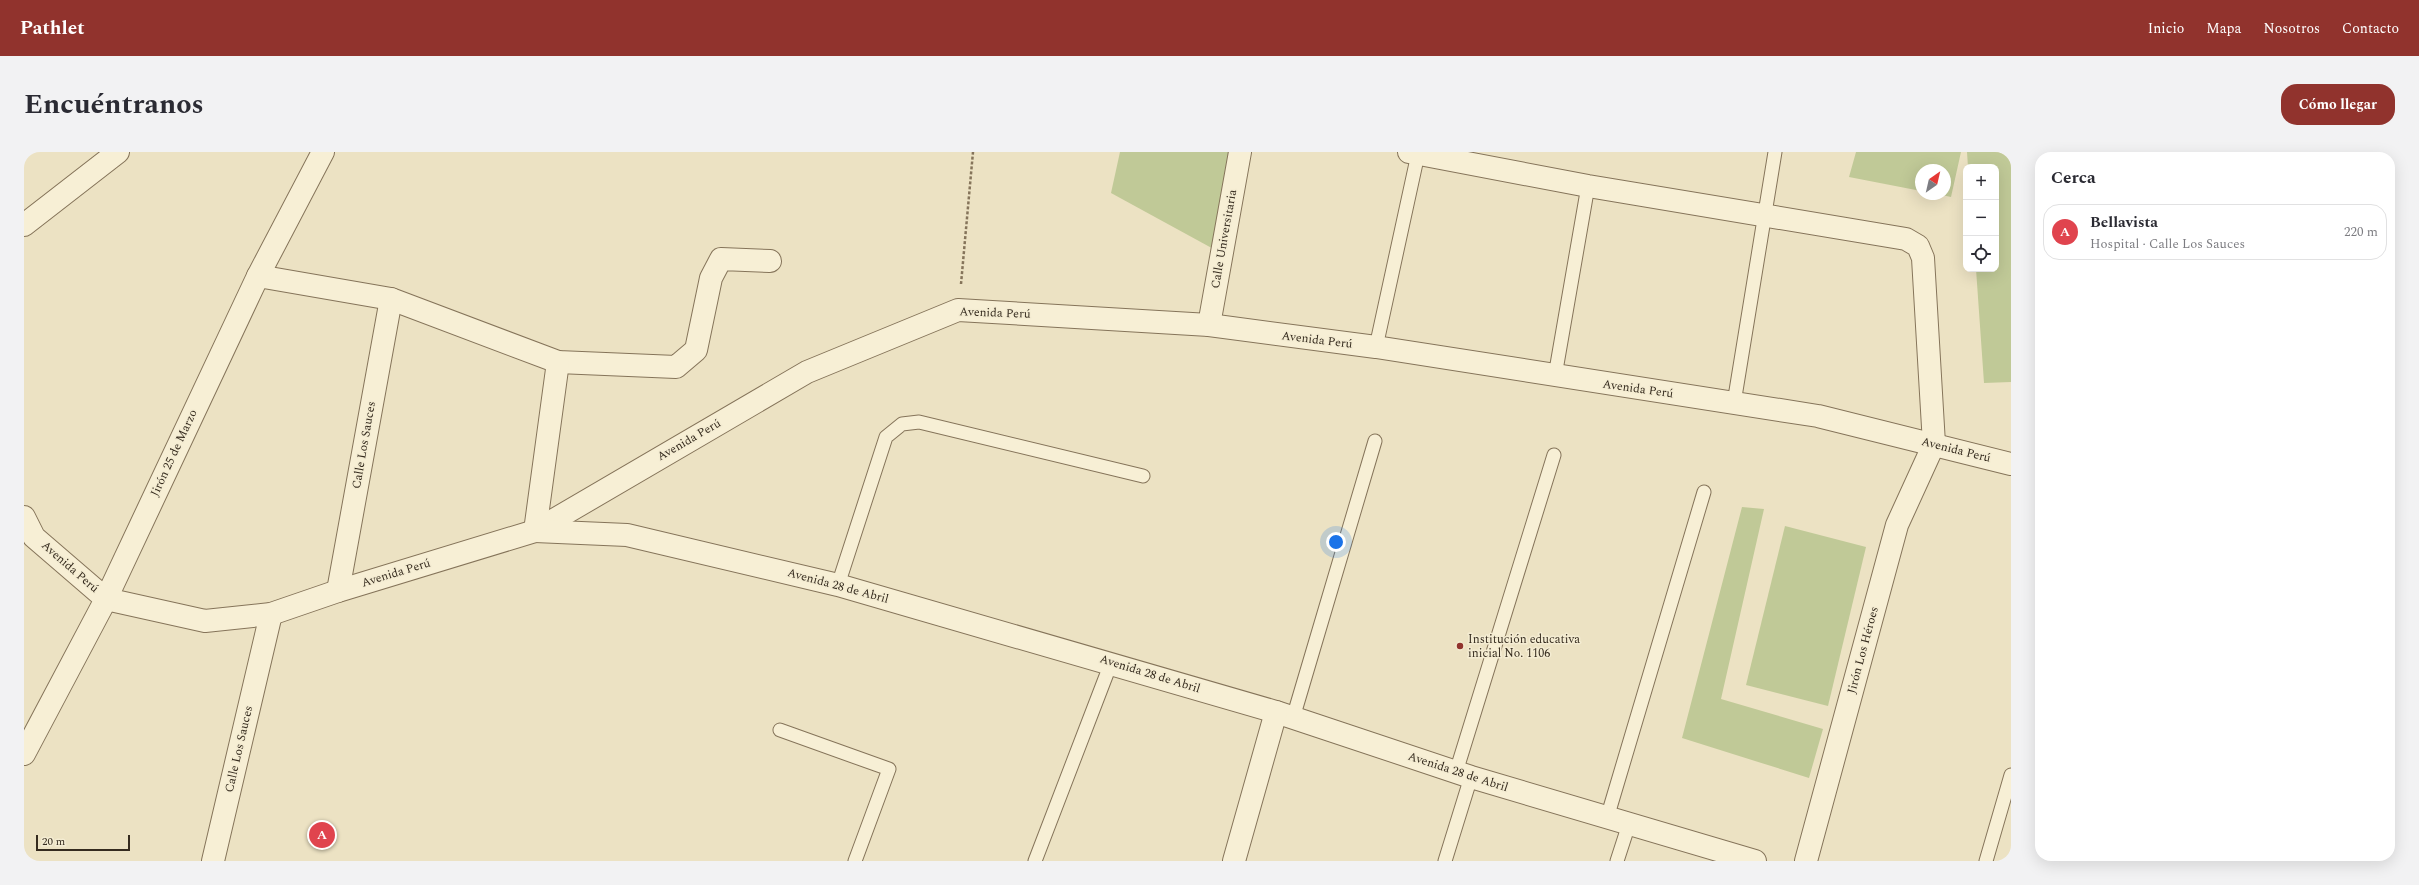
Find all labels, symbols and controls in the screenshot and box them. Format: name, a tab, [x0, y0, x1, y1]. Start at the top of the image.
text: Pathlet	[20, 14, 85, 43]
text: Inicio	[2148, 18, 2184, 39]
text: Mapa	[2206, 18, 2241, 39]
text: Nosotros	[2263, 18, 2320, 39]
text: Contacto	[2342, 18, 2399, 39]
text: Encuéntranos	[24, 83, 204, 126]
button: Cómo llegar	[2281, 84, 2395, 125]
north arrow	[1915, 164, 1951, 200]
map controls	[1963, 164, 1999, 272]
button: +	[1963, 164, 1999, 200]
text: Cerca	[2051, 165, 2096, 191]
street label: Calle Universitaria	[1206, 188, 1242, 290]
button: −	[1963, 200, 1999, 236]
text: Bellavista	[2090, 211, 2158, 234]
text: A	[2060, 222, 2070, 242]
text: 220 m	[2344, 222, 2378, 242]
text: Hospital · Calle Los Sauces	[2090, 234, 2245, 254]
button: locate	[1963, 236, 1999, 272]
street label: Avenida Perú	[959, 302, 1031, 324]
street label: Avenida Perú	[1281, 326, 1354, 354]
street label: Avenida Perú	[1601, 375, 1675, 403]
street label: Calle Los Sauces	[347, 400, 381, 490]
street label: Jirón 25 de Marzo	[145, 406, 203, 500]
street label: Avenida Perú	[653, 414, 725, 466]
street label: Avenida Perú	[1919, 432, 1993, 468]
your location	[1326, 532, 1346, 552]
street label: Avenida Perú	[37, 537, 103, 598]
street label: Avenida Perú	[359, 553, 433, 592]
street label: Avenida 28 de Abril	[785, 563, 891, 609]
street label: Jirón Los Héroes	[1842, 604, 1884, 696]
place label: Institución educativa inicial No. 1106	[1468, 630, 1580, 663]
marker: Institución educativa inicial No. 1106	[1455, 641, 1465, 651]
street label: Avenida 28 de Abril	[1097, 650, 1203, 698]
street label: Calle Los Sauces	[220, 704, 258, 794]
street label: Avenida 28 de Abril	[1405, 747, 1511, 797]
pin: A	[309, 820, 335, 850]
scale bar	[36, 833, 130, 852]
text: 20 m	[42, 833, 65, 850]

